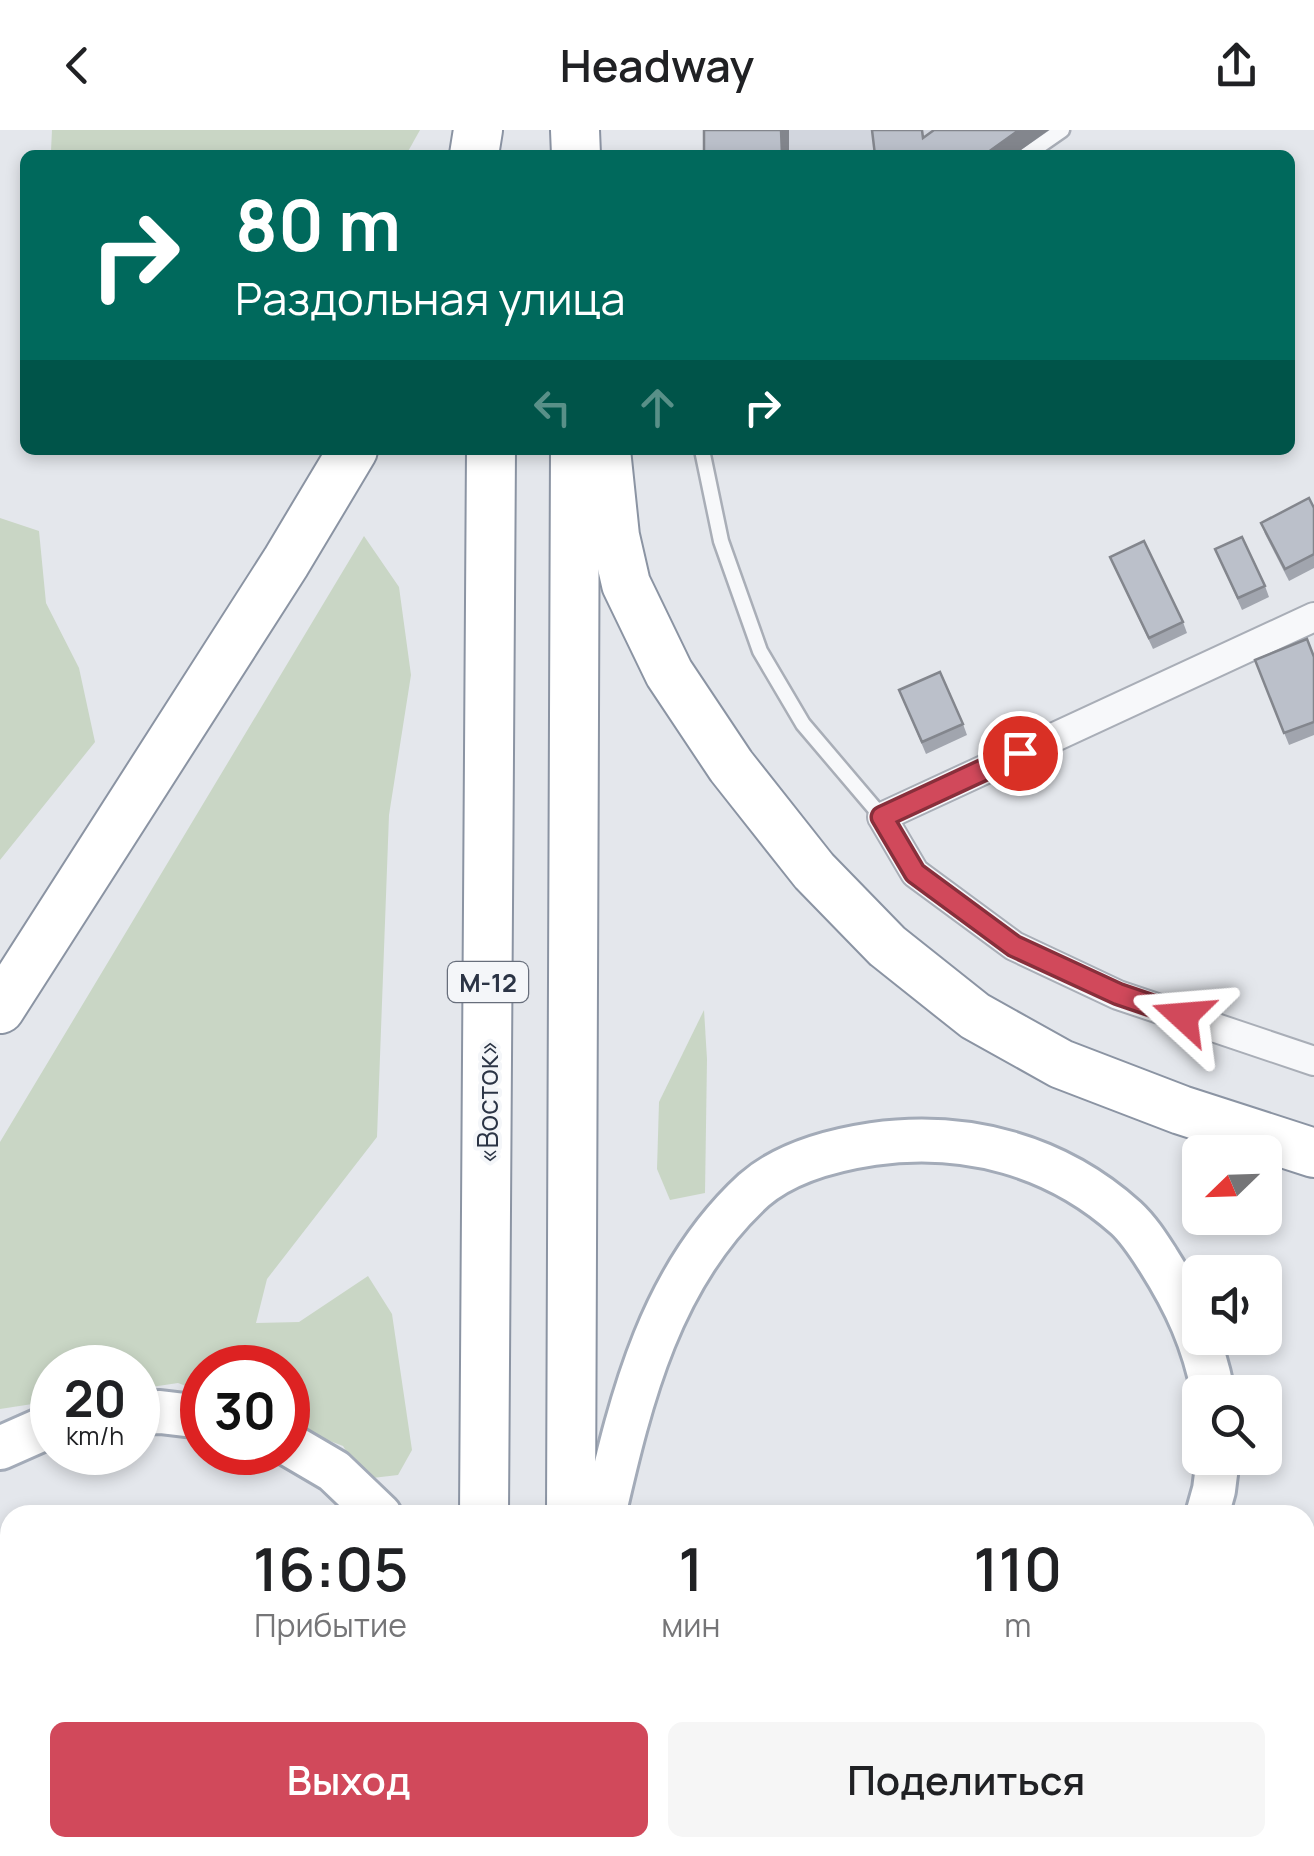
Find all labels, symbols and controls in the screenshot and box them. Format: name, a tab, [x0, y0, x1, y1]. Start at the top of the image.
text: Headway	[560, 34, 754, 96]
icon: back	[50, 38, 105, 93]
icon: share	[1209, 38, 1264, 93]
text: 80 m	[235, 176, 401, 272]
icon: right	[70, 190, 200, 320]
text: Раздольная улица	[235, 267, 625, 329]
icon: left	[525, 380, 580, 435]
icon: ahead	[630, 380, 685, 435]
icon: right	[735, 380, 790, 435]
pin	[978, 711, 1063, 796]
icon: arrive	[993, 726, 1048, 781]
road number: М-12	[448, 962, 528, 1002]
position arrow	[1131, 964, 1235, 1068]
street label: «Восток»	[468, 1040, 506, 1164]
north arrow	[1182, 1135, 1282, 1235]
map controls	[1182, 1135, 1282, 1475]
button: sound	[1182, 1255, 1282, 1355]
speed limit sign: 30	[180, 1345, 310, 1475]
text: 20	[64, 1364, 126, 1432]
button: search	[1182, 1375, 1282, 1475]
text: km/h	[66, 1418, 124, 1453]
text: 16:05	[253, 1527, 409, 1609]
text: 1	[678, 1527, 703, 1609]
text: 110	[973, 1527, 1062, 1609]
text: Прибытие	[254, 1603, 407, 1647]
text: мин	[661, 1603, 720, 1647]
text: m	[1004, 1603, 1031, 1647]
button: Выход	[50, 1722, 648, 1837]
button: Поделиться	[668, 1722, 1265, 1837]

